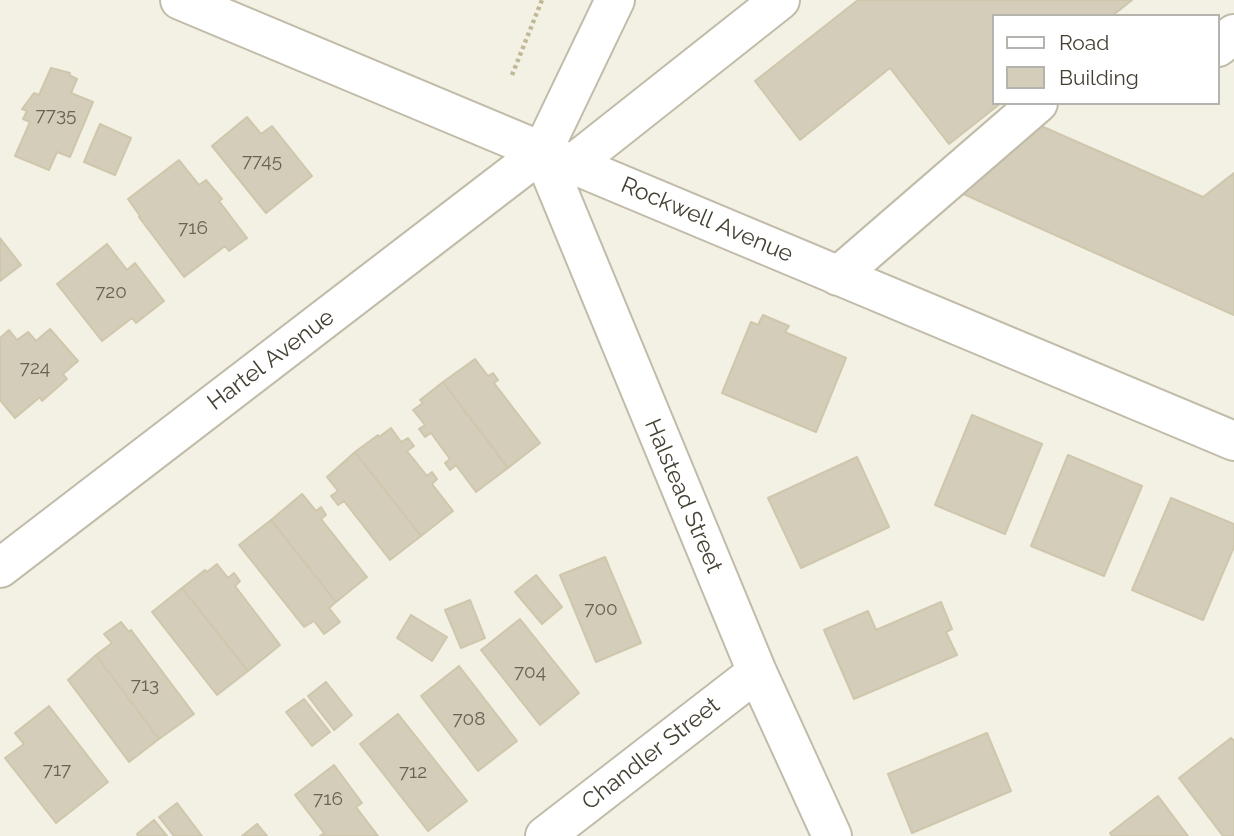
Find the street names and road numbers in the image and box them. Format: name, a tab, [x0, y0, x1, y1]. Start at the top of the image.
street label: Rockwell Avenue	[617, 171, 797, 269]
street label: Hartel Avenue	[202, 303, 340, 417]
street label: Halstead Street	[638, 415, 728, 577]
street label: Chandler Street	[577, 692, 725, 816]

